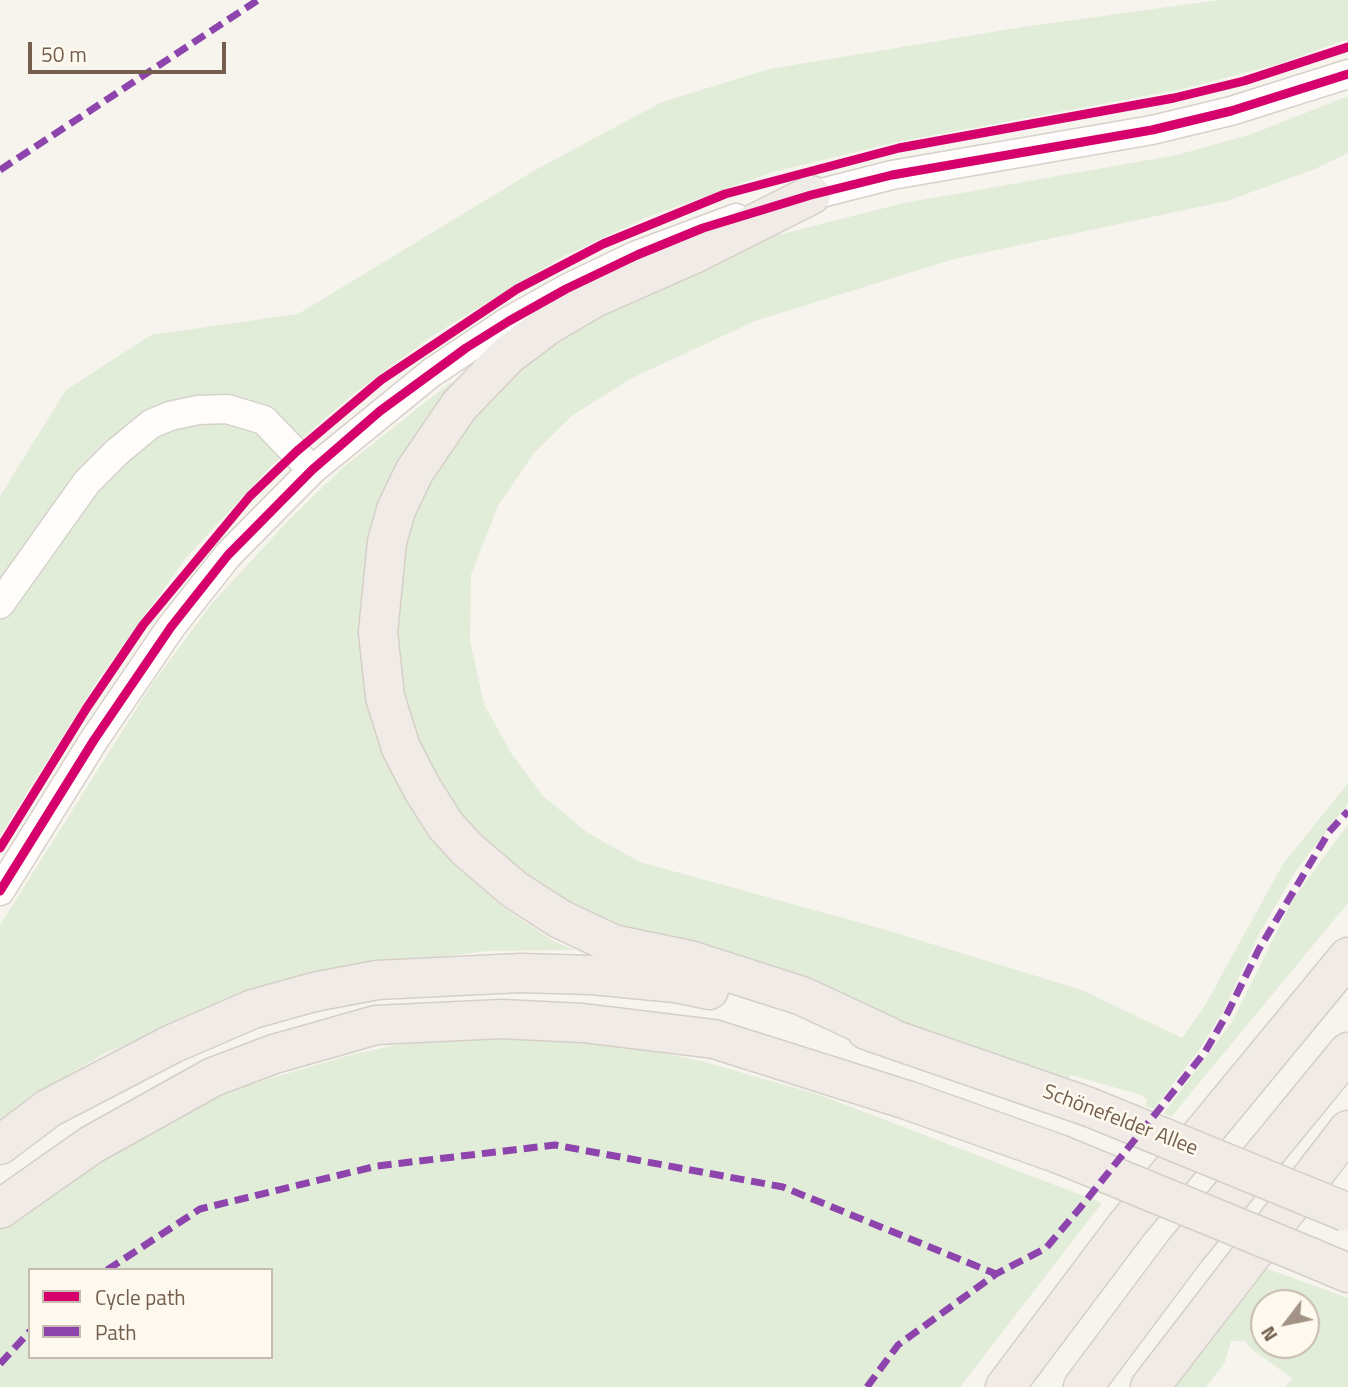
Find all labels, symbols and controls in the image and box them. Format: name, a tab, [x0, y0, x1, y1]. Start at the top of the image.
scale bar	[32, 28, 229, 72]
text: 50 m	[41, 38, 87, 70]
street label: Schönefelder Allee	[1039, 1080, 1201, 1162]
legend	[28, 1268, 273, 1359]
text: Cycle path	[95, 1281, 186, 1313]
north arrow	[1250, 1289, 1320, 1359]
text: Path	[95, 1316, 137, 1348]
text: N	[1253, 1321, 1284, 1348]

